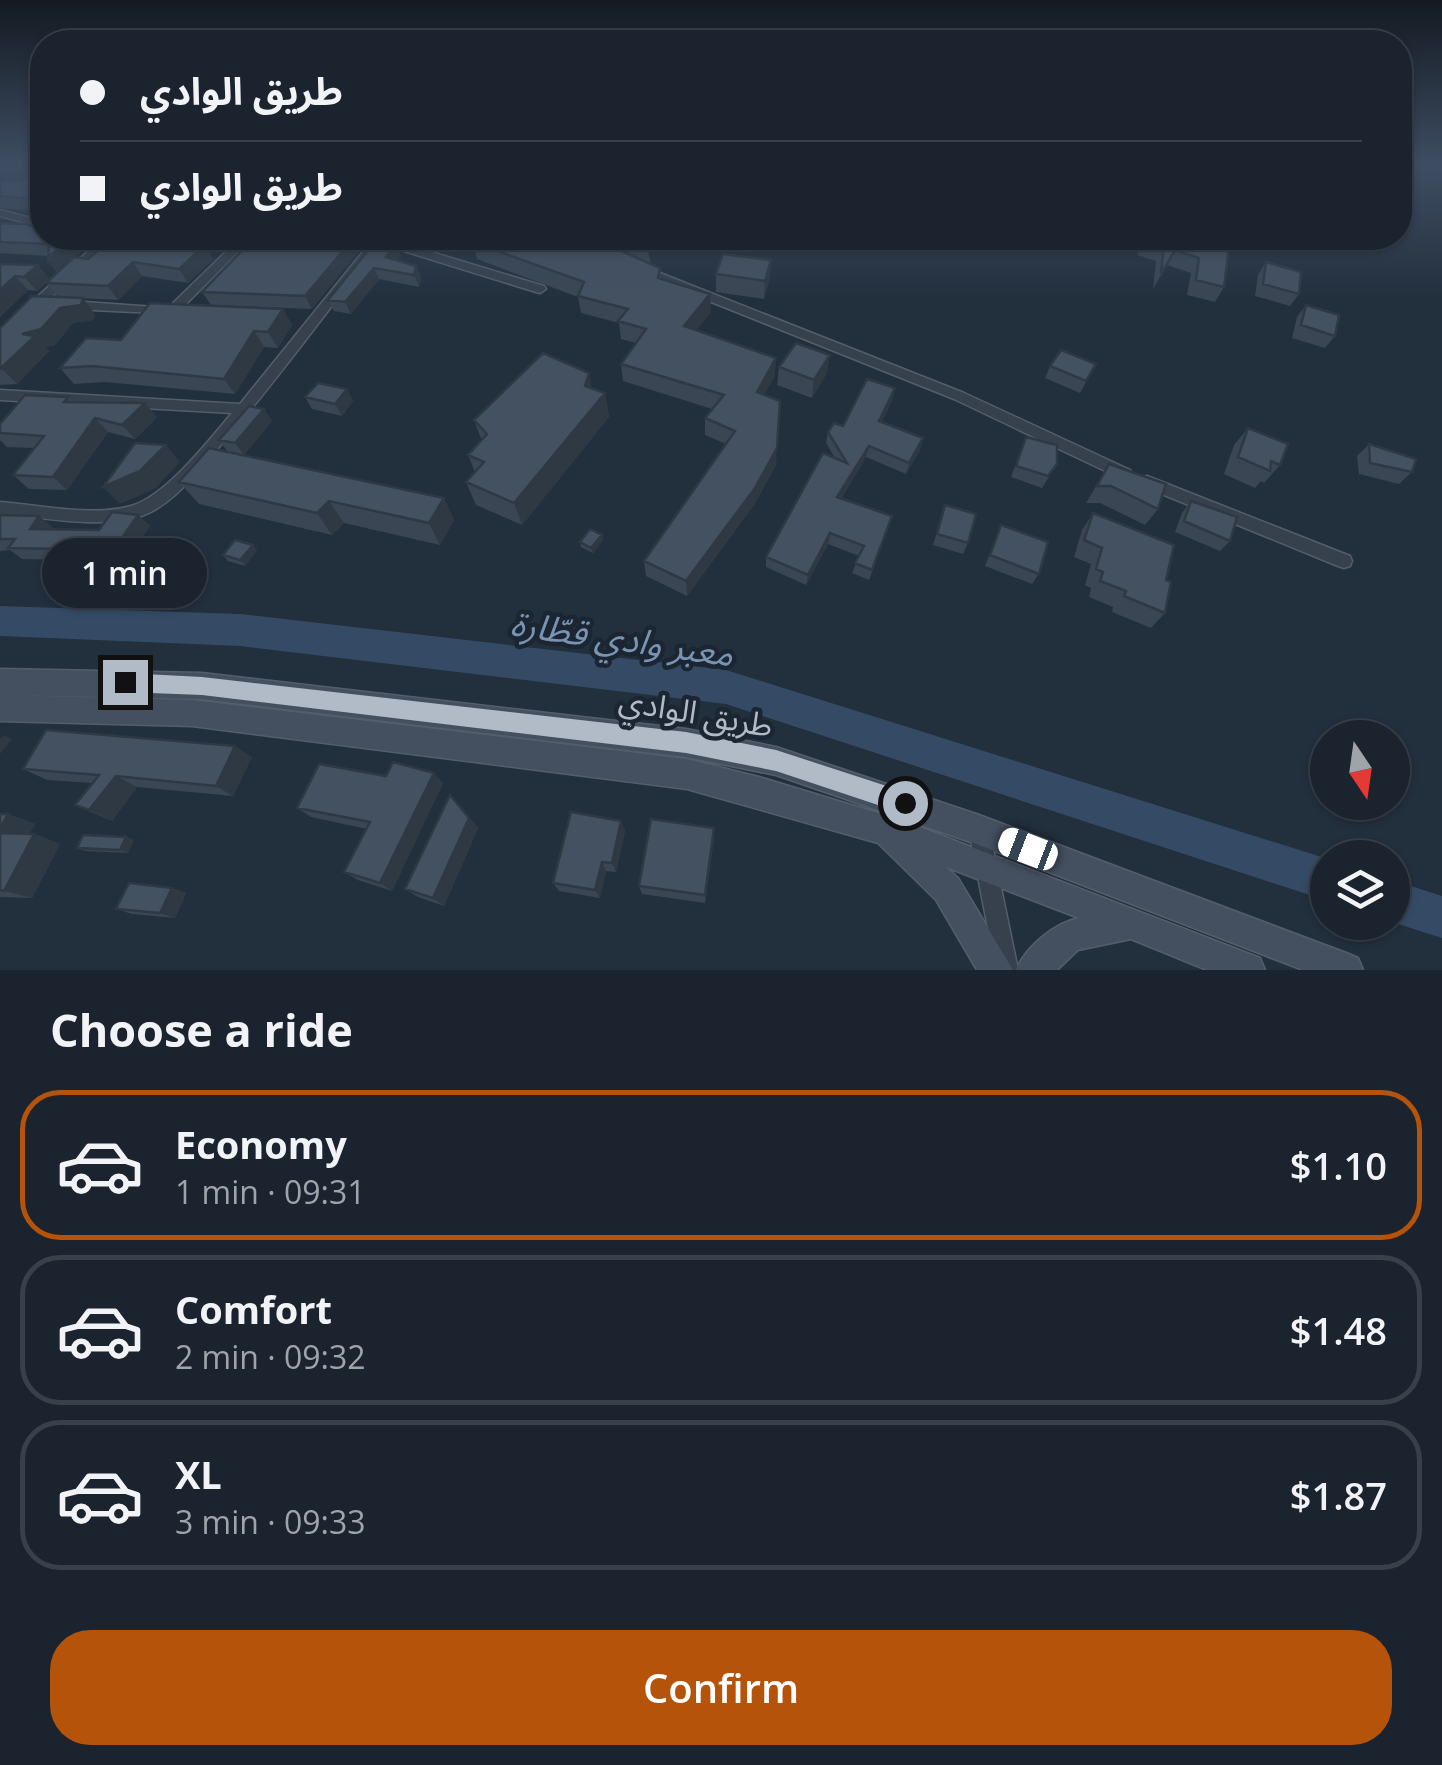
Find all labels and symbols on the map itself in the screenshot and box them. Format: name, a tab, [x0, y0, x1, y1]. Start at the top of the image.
callout: 1 min	[42, 537, 208, 607]
water label: معبر وادي قطّارة	[507, 599, 737, 681]
route end	[103, 660, 148, 705]
street label: طريق الوادي	[615, 677, 776, 751]
north arrow	[1310, 720, 1410, 820]
route start	[883, 781, 928, 826]
car	[995, 824, 1061, 874]

